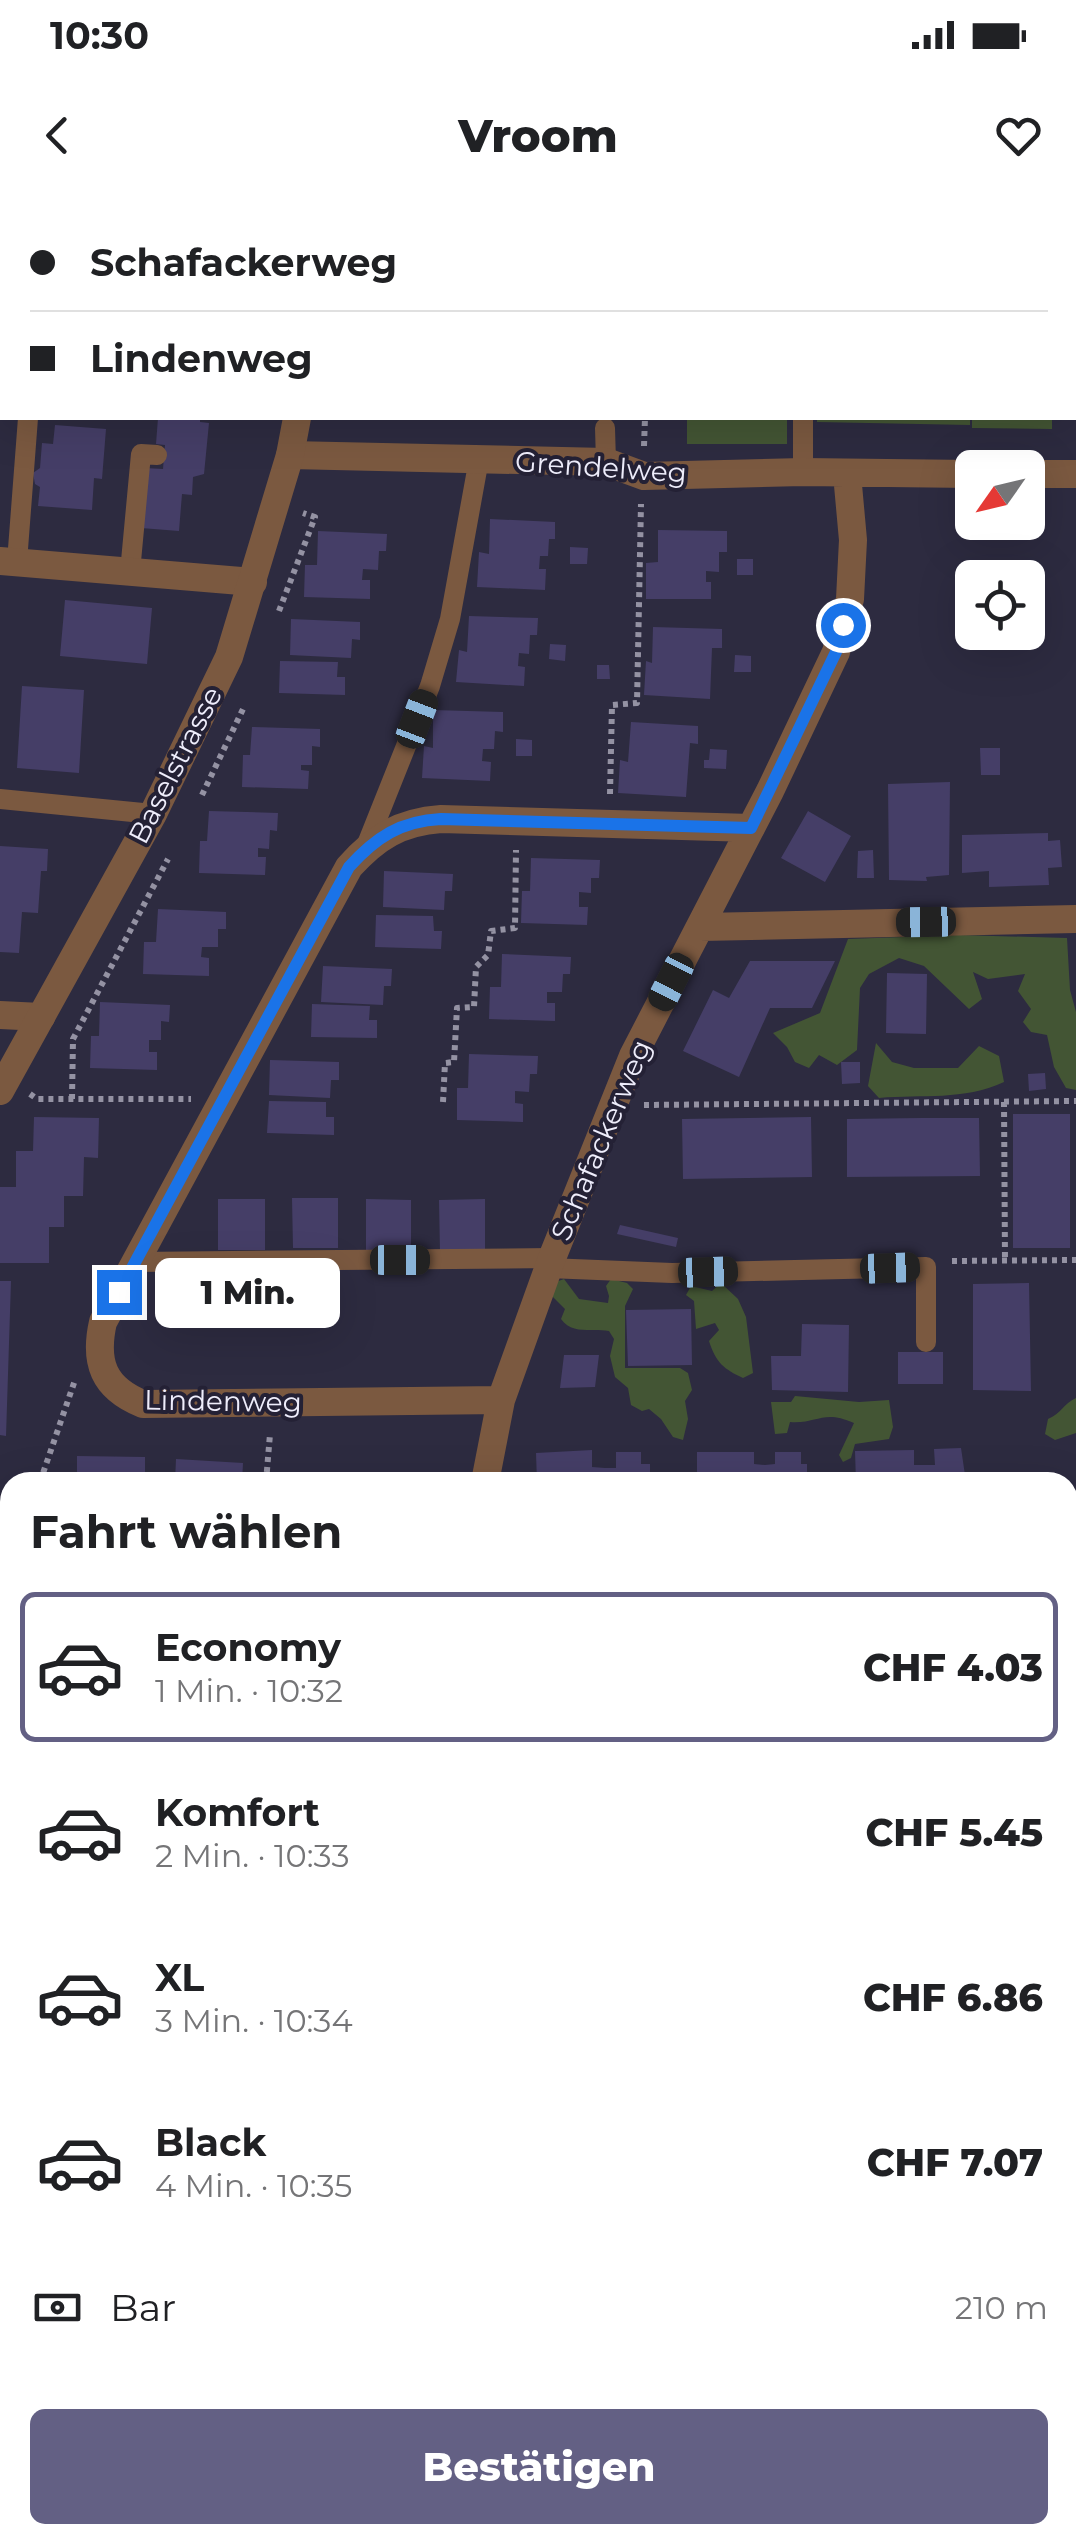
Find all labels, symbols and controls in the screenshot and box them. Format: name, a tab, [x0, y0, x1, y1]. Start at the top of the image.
text: 10:30	[50, 12, 149, 59]
icon: back	[30, 108, 85, 163]
text: Vroom	[458, 108, 618, 163]
icon: heart	[991, 108, 1046, 163]
text: Schafackerweg	[90, 239, 397, 286]
text: Lindenweg	[90, 335, 313, 382]
street label: Grendelweg	[514, 444, 688, 490]
north arrow	[955, 450, 1045, 540]
map controls	[955, 450, 1045, 650]
button: locate	[955, 560, 1045, 650]
route start	[821, 603, 866, 648]
street label: Baselstrasse	[121, 681, 229, 849]
car	[392, 686, 442, 752]
car	[896, 906, 956, 938]
car	[644, 948, 698, 1016]
street label: Schafackerweg	[543, 1035, 659, 1245]
car	[370, 1245, 430, 1275]
car	[859, 1252, 921, 1284]
car	[677, 1256, 739, 1288]
callout: 1 Min.	[154, 1257, 339, 1327]
route end	[97, 1270, 142, 1315]
text: 1 Min.	[200, 1273, 295, 1312]
street label: Lindenweg	[144, 1383, 302, 1419]
text: Fahrt wählen	[30, 1504, 342, 1559]
icon: car	[35, 1622, 125, 1712]
text: Economy	[155, 1624, 341, 1671]
text: CHF 4.03	[863, 1644, 1043, 1691]
text: 1 Min. · 10:32	[155, 1671, 343, 1710]
icon: car	[35, 1787, 125, 1877]
text: Komfort	[155, 1789, 320, 1836]
text: CHF 5.45	[866, 1809, 1043, 1856]
text: 2 Min. · 10:33	[155, 1836, 349, 1875]
icon: car	[35, 1952, 125, 2042]
text: XL	[155, 1954, 204, 2001]
text: CHF 6.86	[863, 1974, 1043, 2021]
text: 3 Min. · 10:34	[155, 2001, 353, 2040]
icon: car	[35, 2117, 125, 2207]
text: Black	[155, 2119, 266, 2166]
text: CHF 7.07	[867, 2139, 1043, 2186]
text: 4 Min. · 10:35	[155, 2166, 352, 2205]
icon: cash	[30, 2280, 85, 2335]
text: Bar	[110, 2284, 176, 2331]
text: 210 m	[955, 2288, 1048, 2327]
button: Bestätigen	[30, 2409, 1048, 2524]

